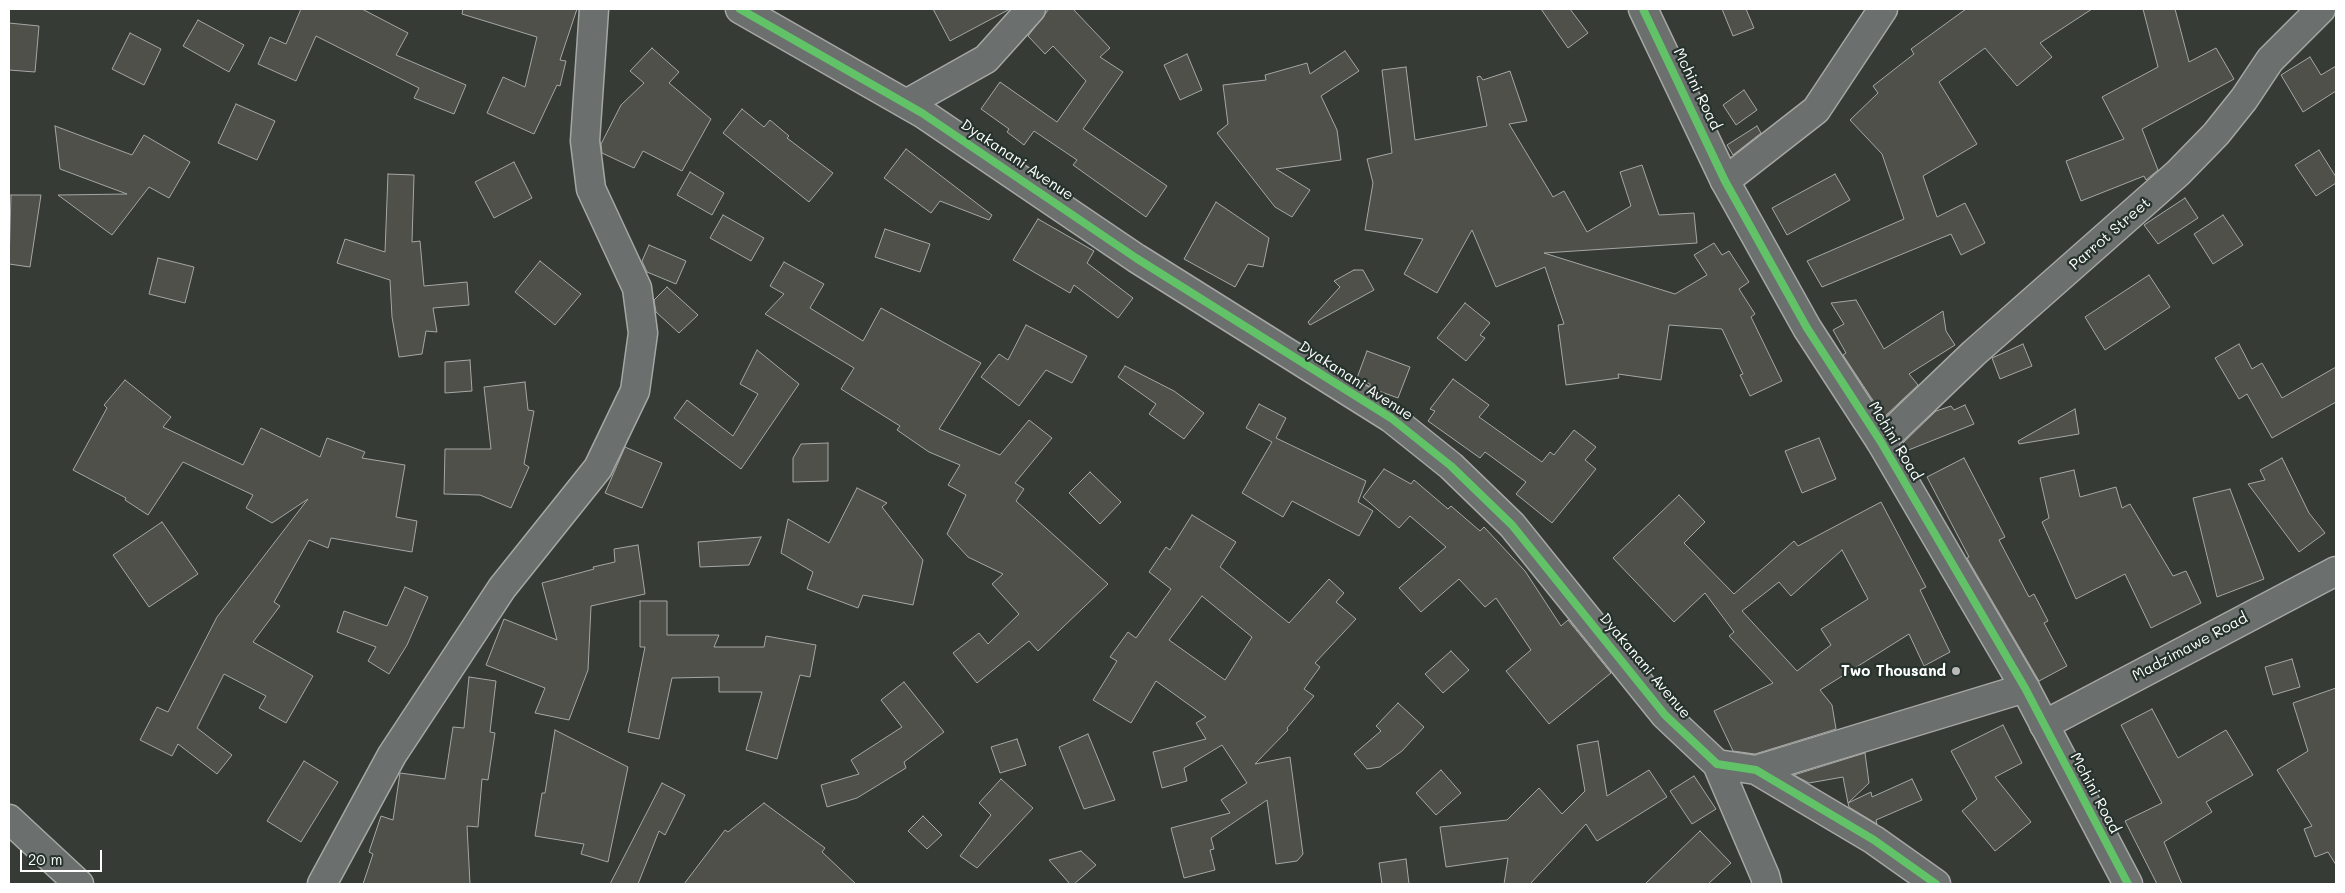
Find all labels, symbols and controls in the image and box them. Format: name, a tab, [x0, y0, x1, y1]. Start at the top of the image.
street label: Mchini Road	[1669, 45, 1725, 133]
street label: Dyakanani Avenue	[957, 116, 1077, 204]
street label: Parrot Street	[2066, 194, 2154, 274]
street label: Dyakanani Avenue	[1296, 337, 1416, 425]
street label: Mchini Road	[1864, 398, 1926, 484]
street label: Madzimawe Road	[2129, 609, 2251, 685]
street label: Dyakanani Avenue	[1596, 610, 1694, 722]
place label: Two Thousand	[1841, 662, 1946, 680]
marker: Two Thousand	[1950, 665, 1962, 677]
street label: Mchini Road	[2066, 750, 2124, 836]
scale bar	[22, 840, 105, 872]
text: 20 m	[28, 849, 62, 869]

